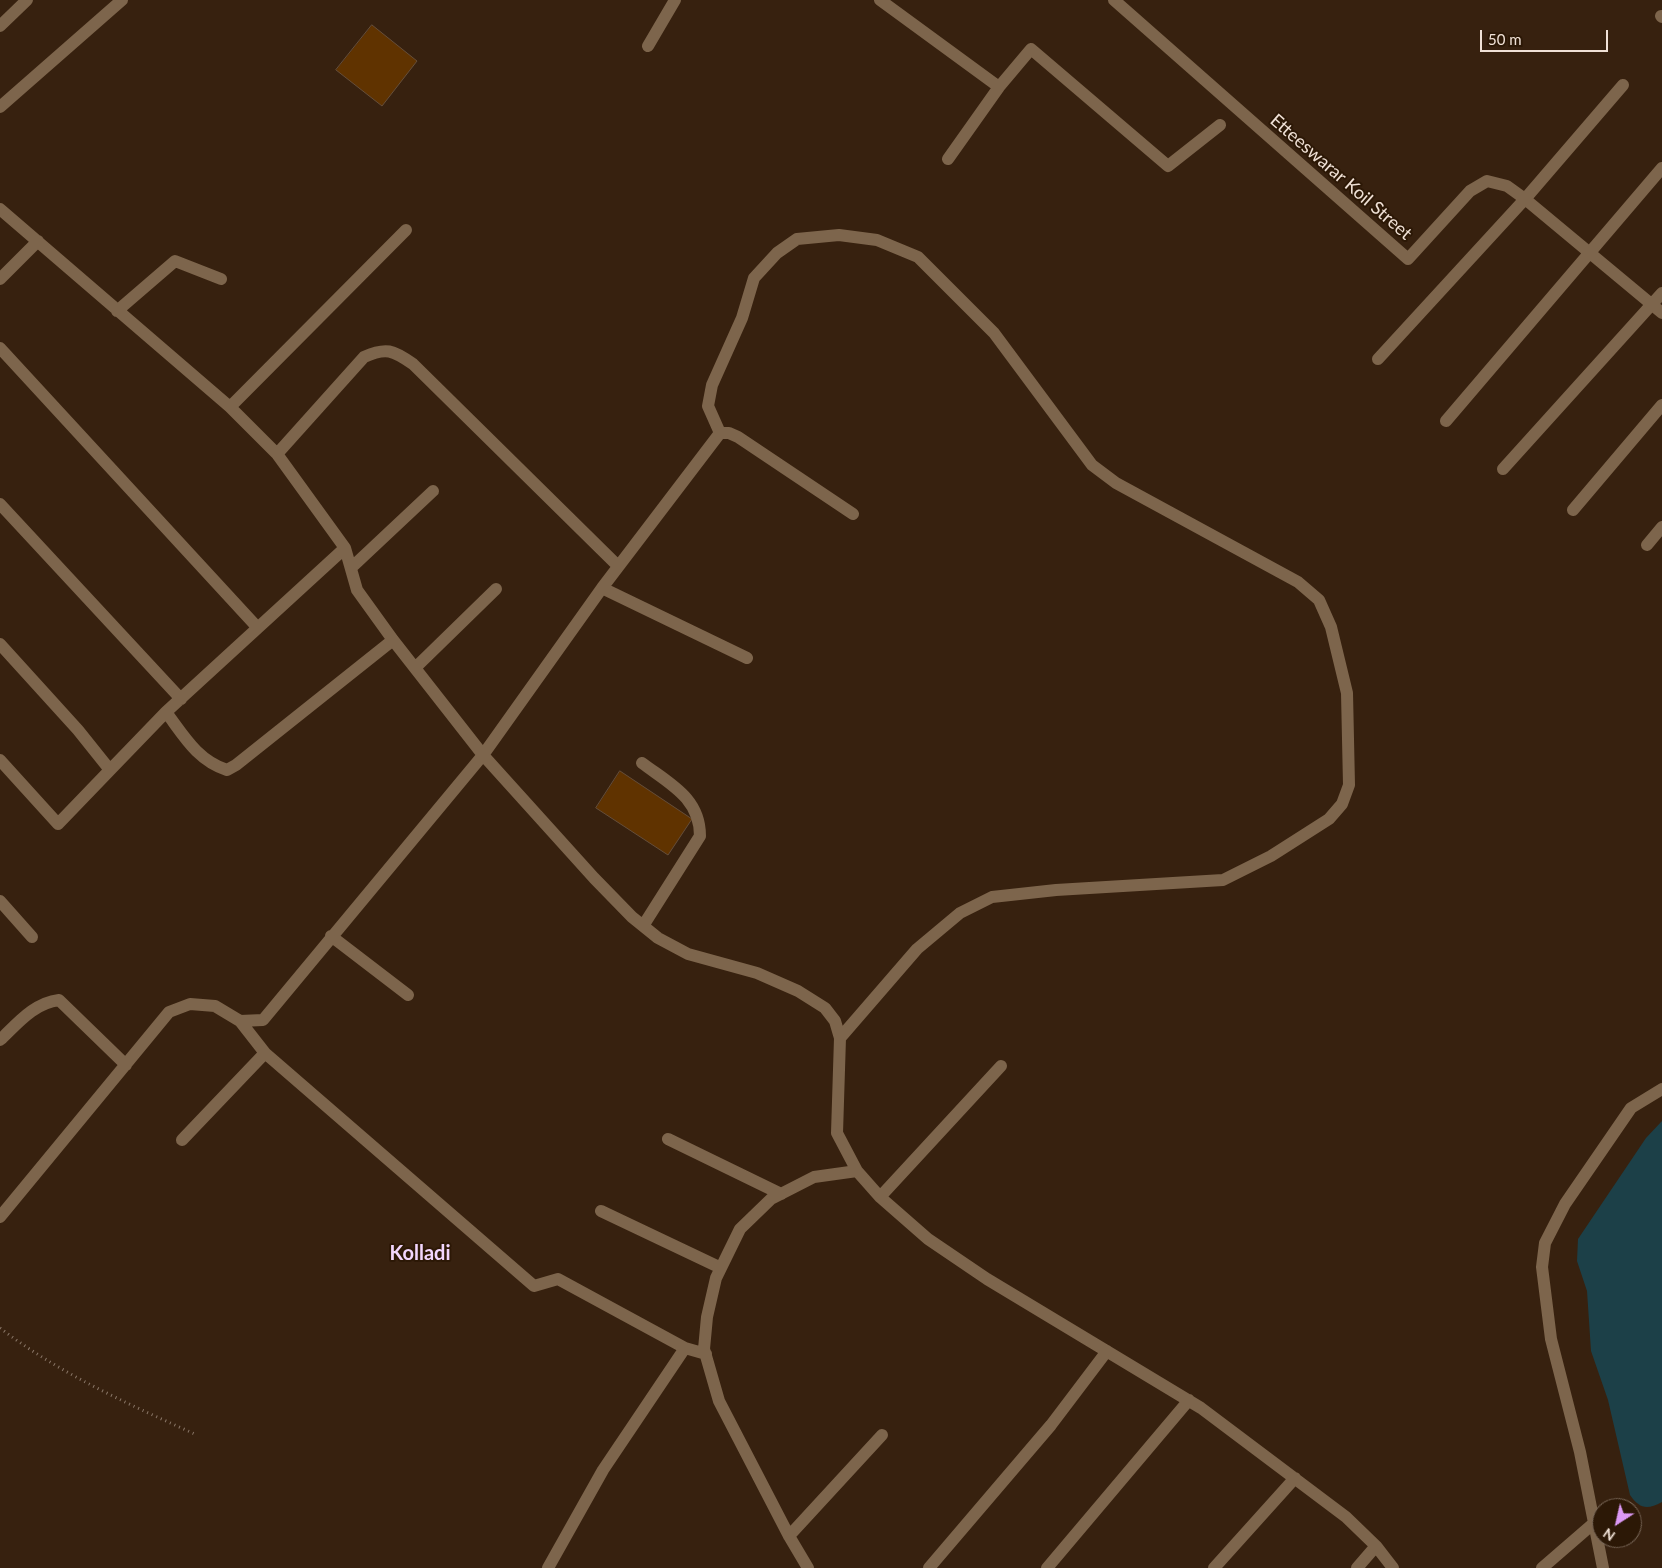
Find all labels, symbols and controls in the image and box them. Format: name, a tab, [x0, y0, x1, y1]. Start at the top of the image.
scale bar	[1482, 20, 1610, 52]
text: 50 m	[1488, 30, 1522, 48]
street label: Etteeswarar Koil Street	[1266, 110, 1416, 244]
district label: Kolladi	[390, 1242, 450, 1266]
north arrow	[1592, 1498, 1642, 1548]
text: N	[1599, 1525, 1618, 1545]

